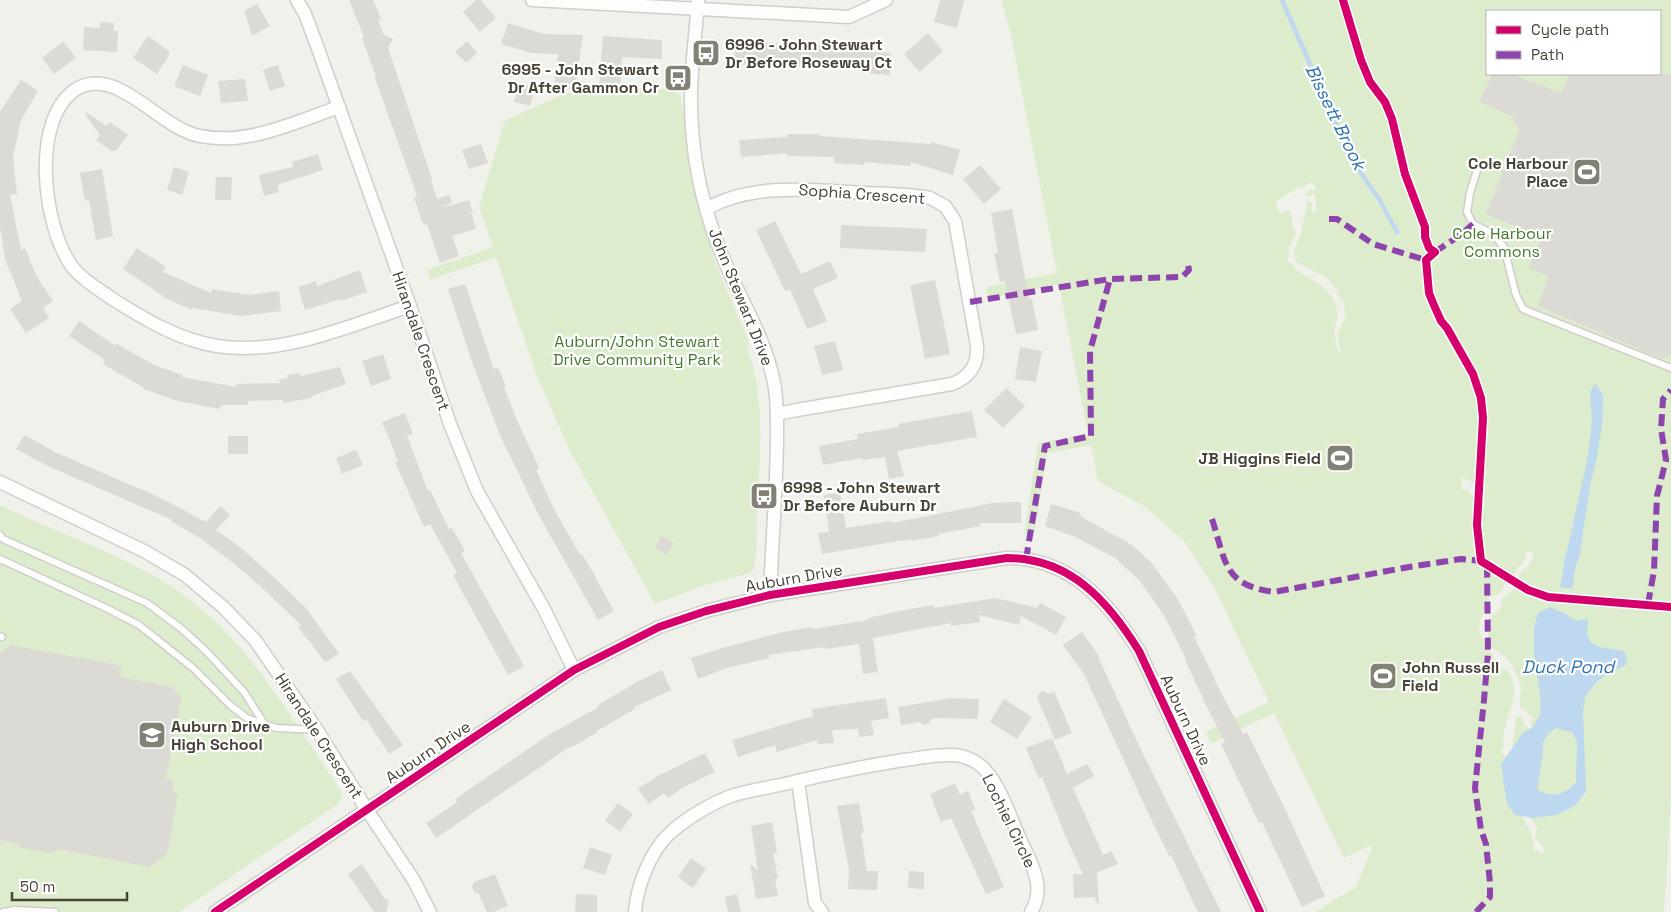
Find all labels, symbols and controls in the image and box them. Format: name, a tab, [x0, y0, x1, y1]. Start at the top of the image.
legend	[1486, 10, 1661, 75]
text: Cycle path	[1531, 20, 1609, 39]
place label: 6996 - John Stewart Dr Before Roseway Ct	[725, 34, 892, 73]
bus stop icon: 6996 - John Stewart Dr Before Roseway Ct	[691, 38, 721, 68]
text: Path	[1531, 45, 1564, 64]
place label: 6995 - John Stewart Dr After Gammon Cr	[501, 59, 659, 98]
water label: Bissett Brook	[1300, 60, 1373, 176]
bus stop icon: 6995 - John Stewart Dr After Gammon Cr	[663, 63, 693, 93]
place label: Cole Harbour Place	[1468, 153, 1568, 192]
sports icon: Cole Harbour Place	[1572, 157, 1602, 187]
street label: Sophia Crescent	[798, 179, 926, 209]
park label: Cole Harbour Commons	[1452, 223, 1552, 262]
street label: John Stewart Drive	[704, 225, 778, 369]
street label: Hirandale Crescent	[387, 269, 455, 413]
park label: Auburn/John Stewart Drive Community Park	[553, 331, 721, 370]
sports icon: JB Higgins Field	[1325, 443, 1355, 473]
place label: JB Higgins Field	[1198, 448, 1321, 469]
place label: 6998 - John Stewart Dr Before Auburn Dr	[783, 477, 941, 516]
bus stop icon: 6998 - John Stewart Dr Before Auburn Dr	[749, 481, 779, 511]
street label: Auburn Drive	[744, 559, 844, 597]
water label: Duck Pond	[1522, 655, 1617, 678]
place label: John Russell Field	[1402, 657, 1499, 696]
sports icon: John Russell Field	[1368, 661, 1398, 691]
street label: Hirandale Crescent	[270, 669, 368, 803]
street label: Auburn Drive	[1156, 671, 1216, 769]
place label: Auburn Drive High School	[171, 716, 270, 755]
street label: Auburn Drive	[381, 716, 475, 788]
school or university icon: Auburn Drive High School	[137, 720, 167, 750]
street label: Lochiel Circle	[977, 770, 1041, 872]
scale bar	[12, 870, 128, 902]
text: 50 m	[20, 877, 55, 896]

